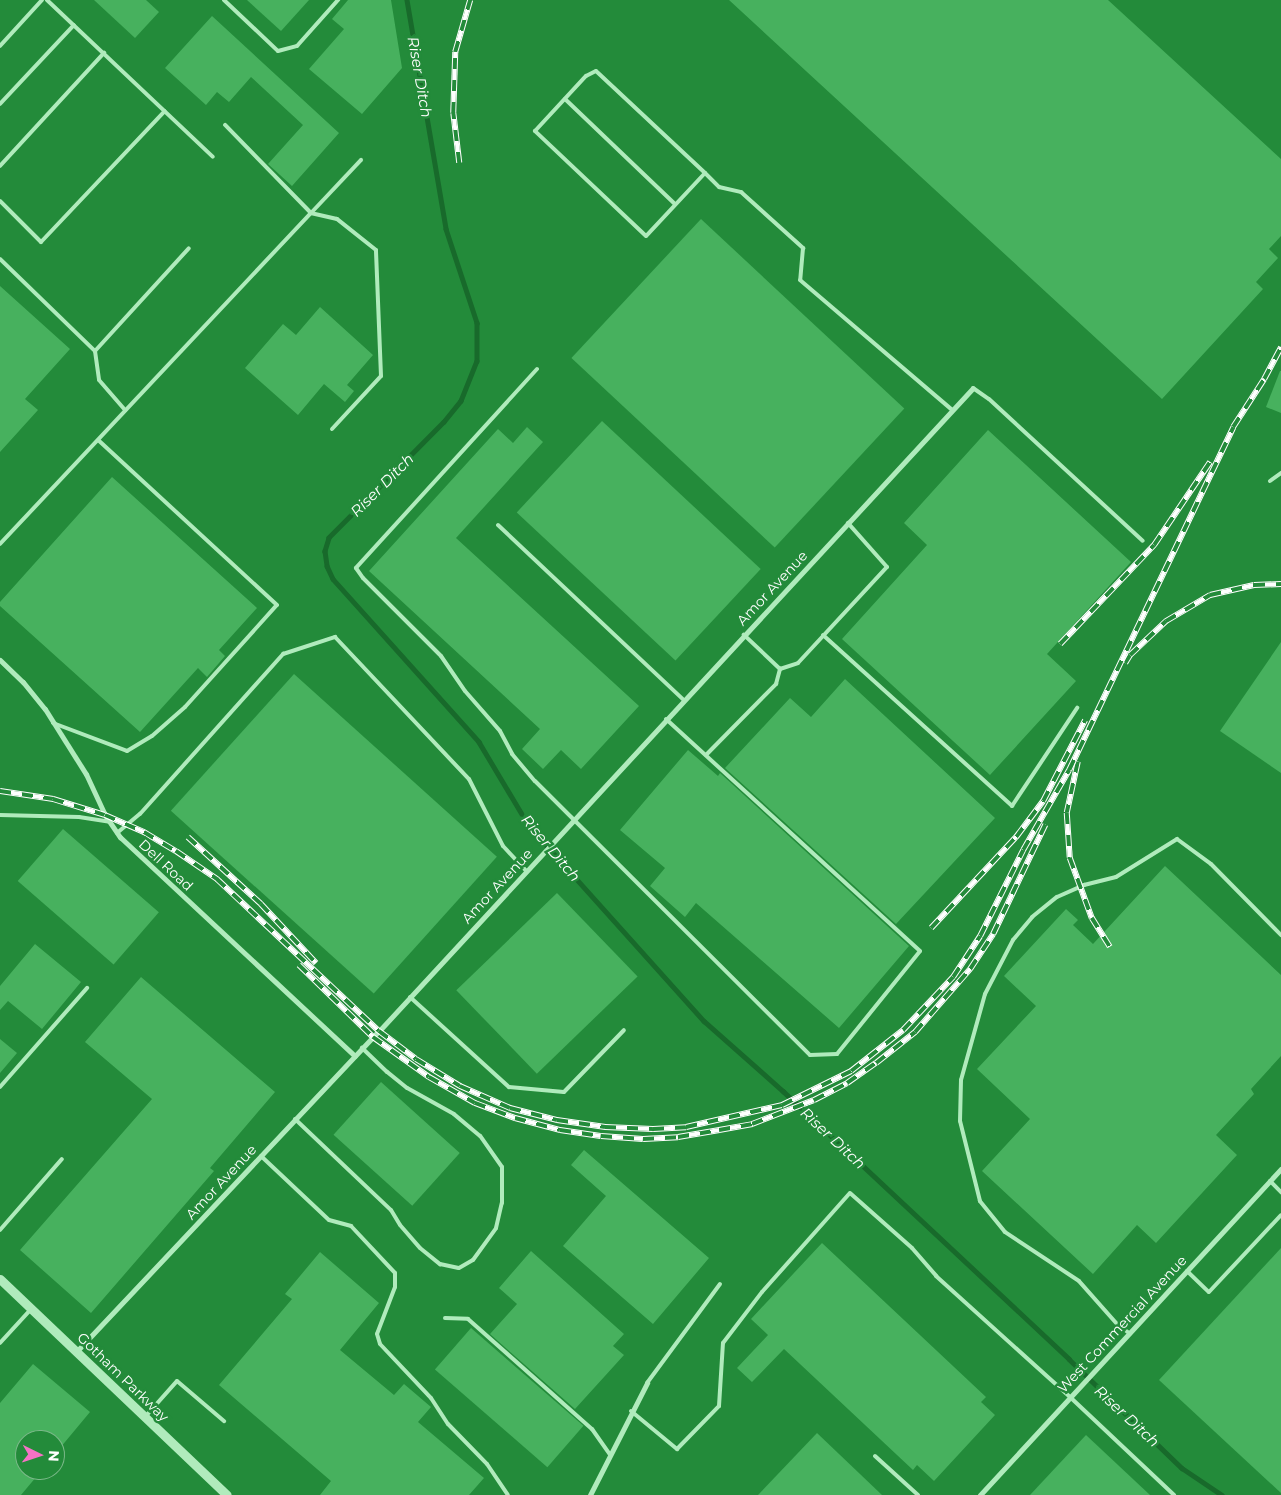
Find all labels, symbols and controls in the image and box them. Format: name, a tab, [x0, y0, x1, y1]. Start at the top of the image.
water label: Riser Ditch	[404, 35, 436, 119]
water label: Riser Ditch	[347, 450, 417, 520]
street label: Amor Avenue	[733, 547, 811, 629]
water label: Riser Ditch	[518, 811, 584, 885]
street label: Dell Road	[135, 836, 197, 894]
street label: Amor Avenue	[458, 845, 536, 927]
water label: Riser Ditch	[797, 1103, 869, 1173]
street label: Amor Avenue	[182, 1141, 260, 1223]
street label: West Commercial Avenue	[1054, 1252, 1190, 1396]
street label: Gotham Parkway	[74, 1329, 172, 1425]
water label: Riser Ditch	[1091, 1381, 1163, 1451]
north arrow	[15, 1430, 65, 1480]
text: N	[45, 1450, 63, 1462]

